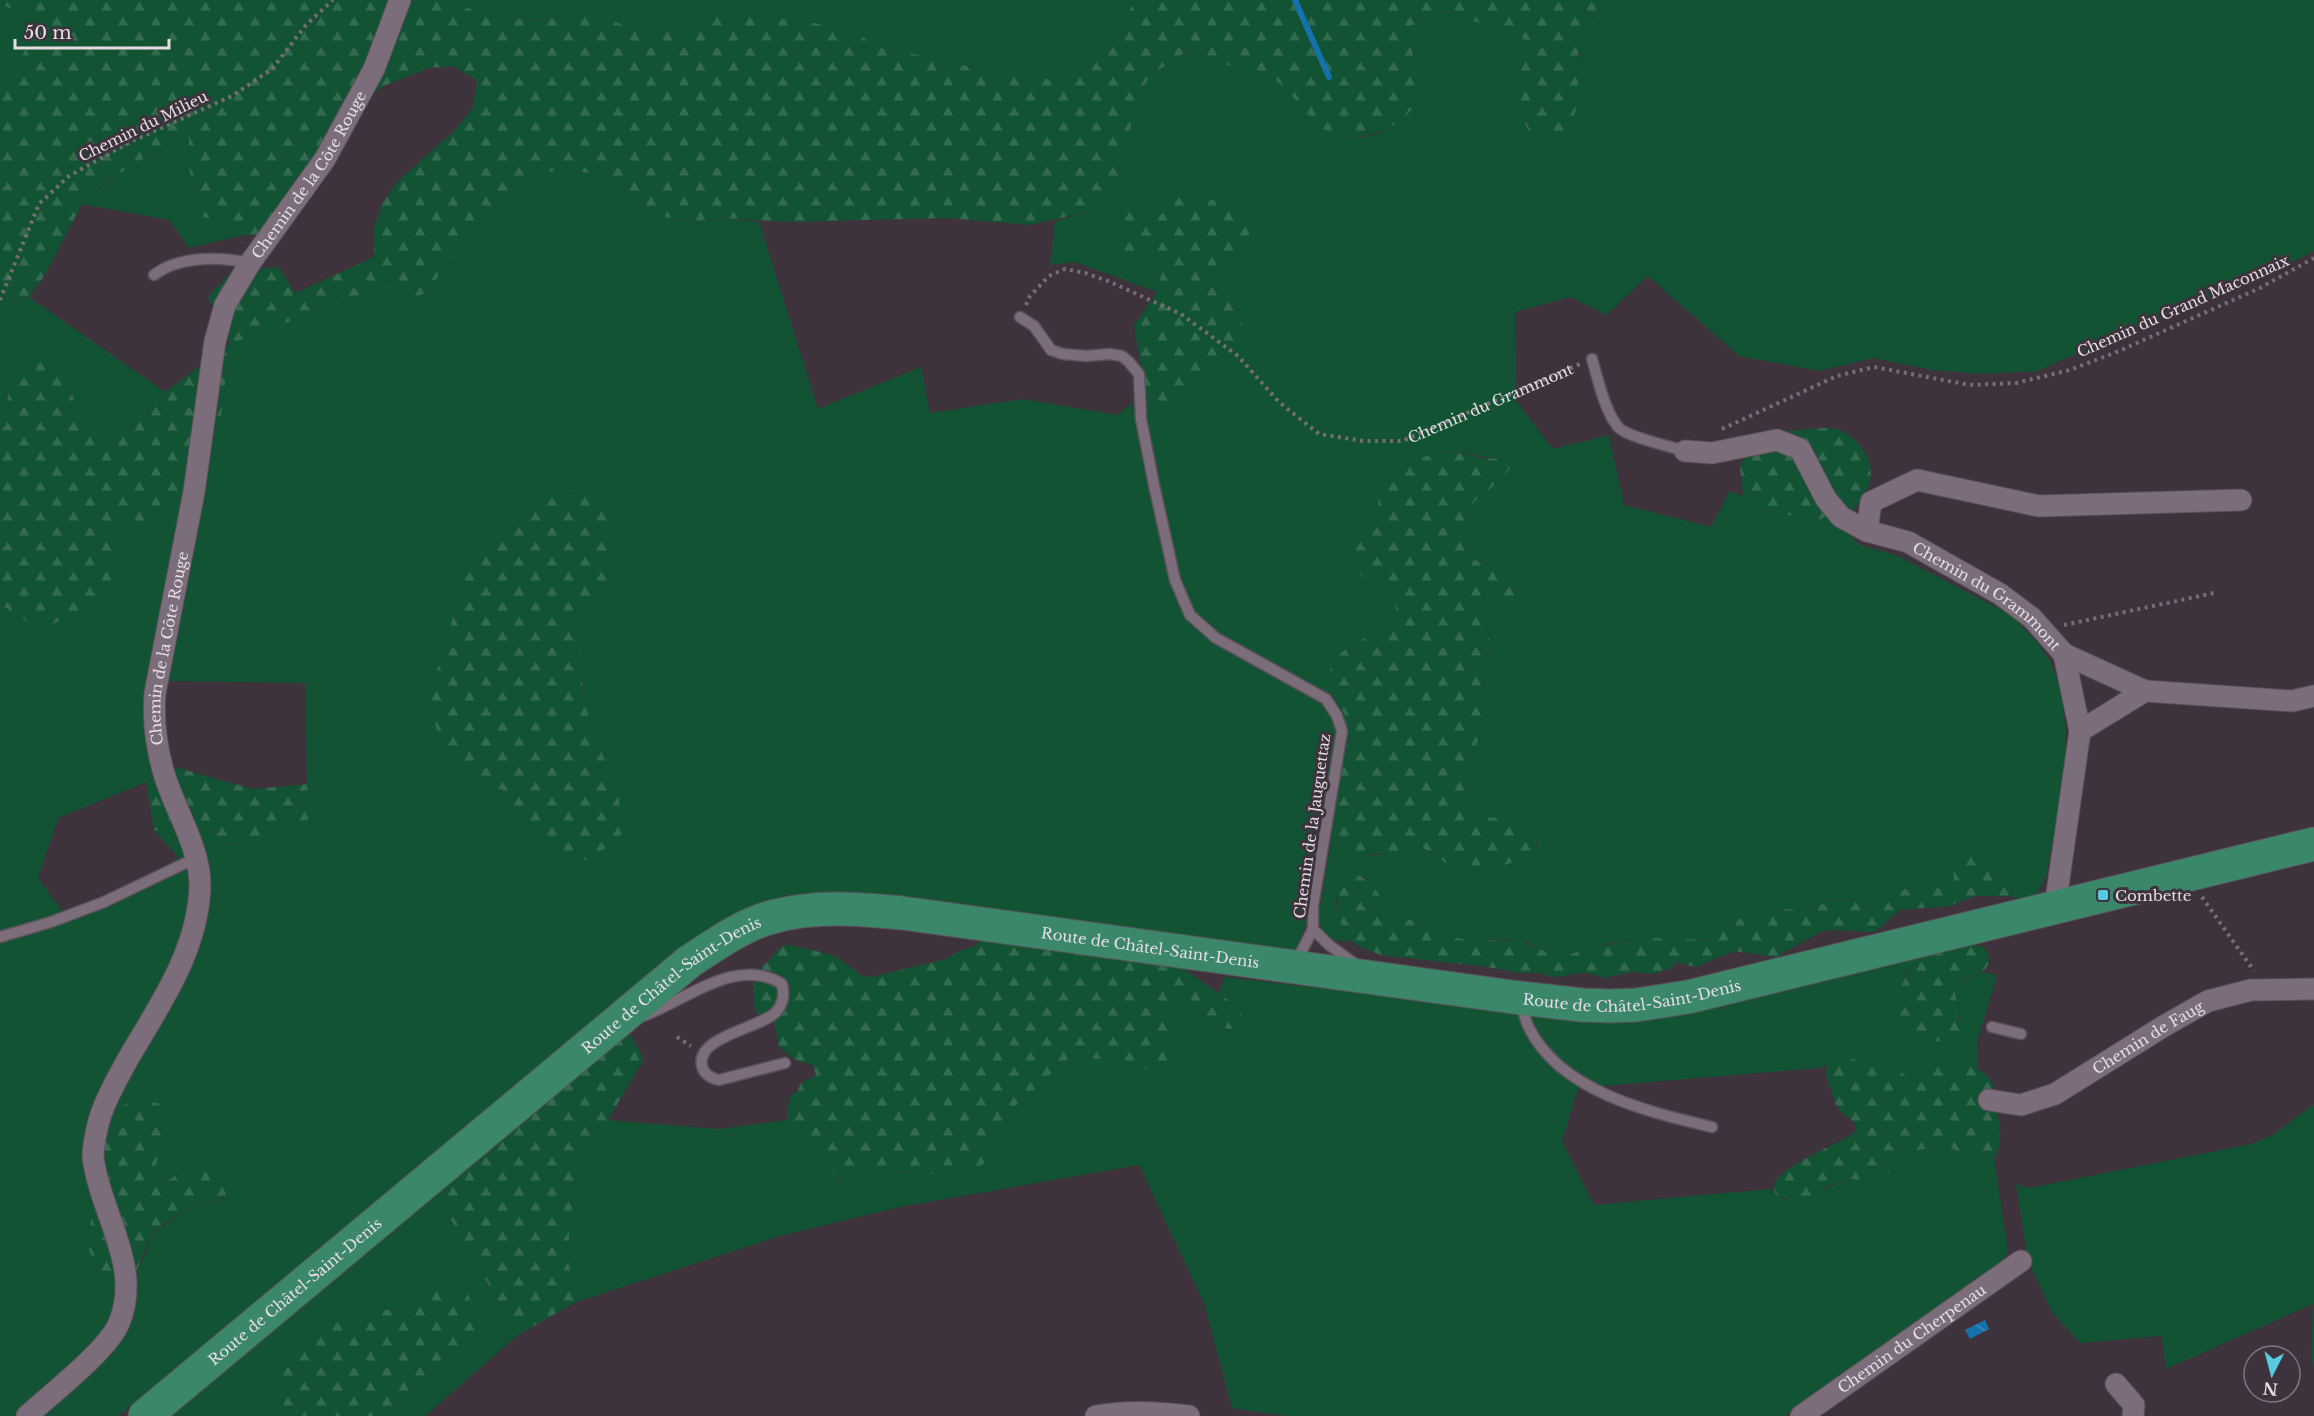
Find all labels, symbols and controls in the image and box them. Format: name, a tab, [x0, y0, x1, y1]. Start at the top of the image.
scale bar	[15, 12, 170, 50]
text: 50 m	[24, 22, 72, 44]
street label: Chemin du Milieu	[75, 86, 211, 166]
street label: Chemin de la Côte Rouge	[247, 87, 370, 262]
street label: Chemin du Grand Maconnaix	[2074, 250, 2292, 362]
street label: Chemin du Grammont	[1405, 359, 1576, 447]
street label: Chemin du Grammont	[1910, 537, 2066, 654]
street label: Chemin de la Côte Rouge	[145, 550, 192, 747]
street label: Chemin de la Jauguettaz	[1290, 732, 1334, 920]
place label: Combette	[2115, 886, 2191, 905]
marker: Combette	[2096, 888, 2110, 902]
street label: Route de Châtel-Saint-Denis	[577, 912, 764, 1057]
street label: Route de Châtel-Saint-Denis	[1040, 923, 1261, 972]
street label: Route de Châtel-Saint-Denis	[1522, 975, 1743, 1016]
street label: Chemin de Faug	[2089, 996, 2208, 1078]
street label: Route de Châtel-Saint-Denis	[204, 1213, 385, 1369]
street label: Chemin du Cherpenau	[1834, 1280, 1989, 1397]
north arrow	[2242, 1344, 2302, 1404]
text: N	[2262, 1378, 2279, 1400]

